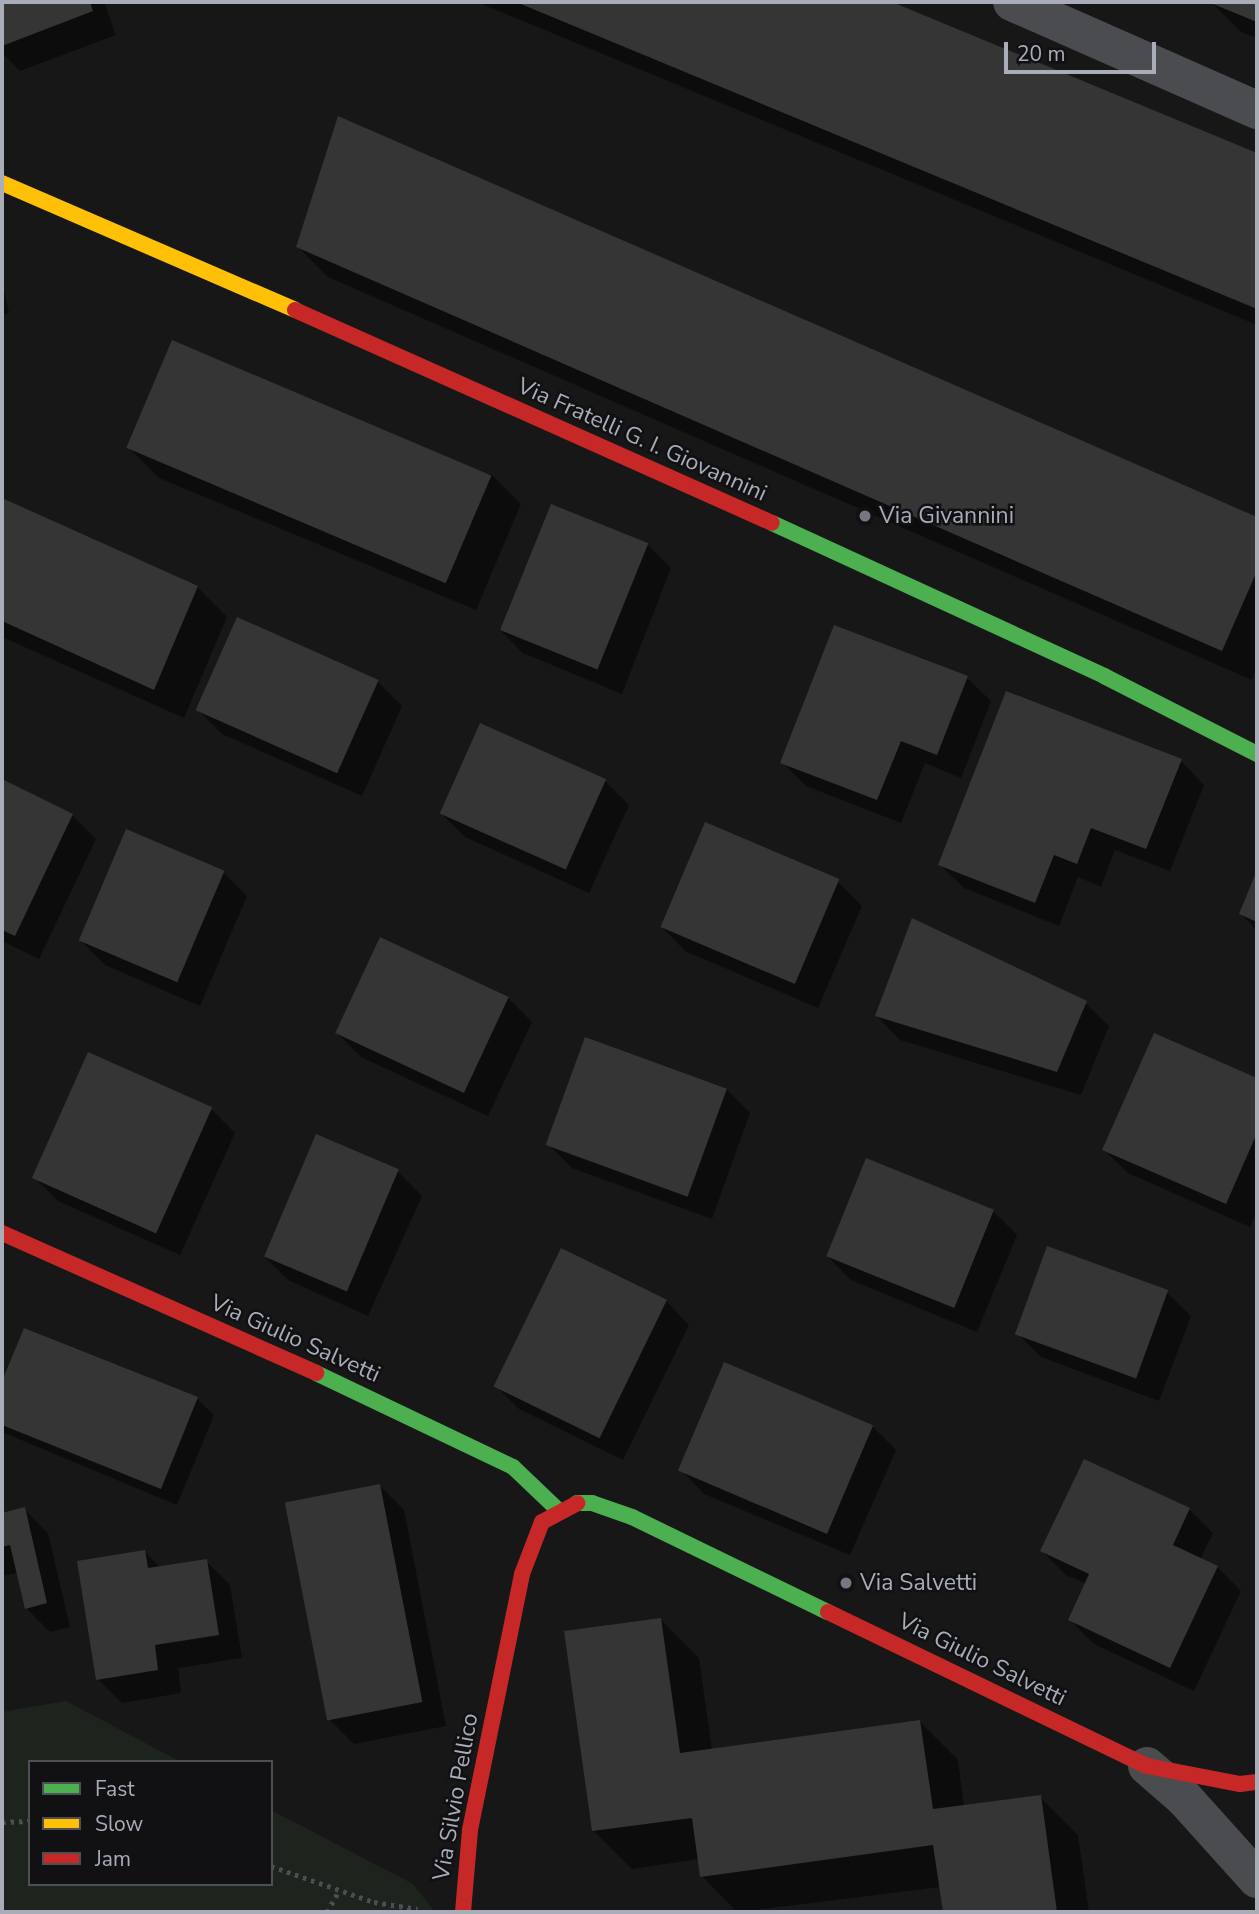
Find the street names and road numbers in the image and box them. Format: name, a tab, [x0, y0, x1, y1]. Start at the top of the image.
street label: Via Fratelli G. I. Giovannini	[513, 372, 771, 508]
street label: Via Giulio Salvetti	[206, 1289, 384, 1389]
street label: Via Giulio Salvetti	[894, 1607, 1070, 1713]
street label: Via Silvio Pellico	[428, 1711, 484, 1883]

